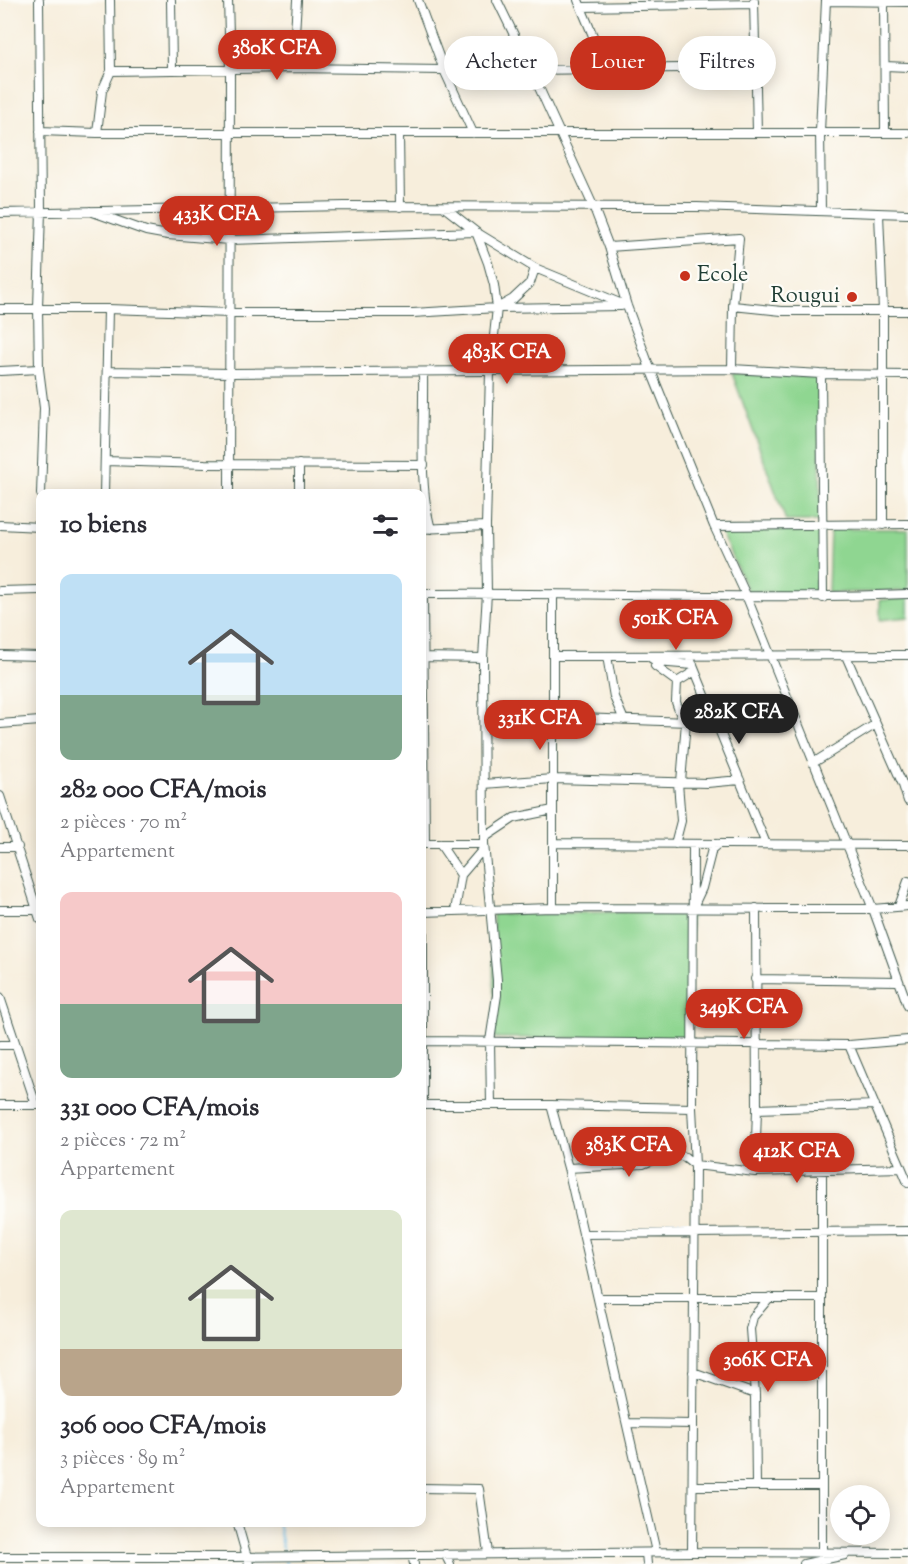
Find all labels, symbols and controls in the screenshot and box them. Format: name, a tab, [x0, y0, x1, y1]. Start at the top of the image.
pin: 380K CFA	[215, 30, 339, 81]
text: 380K CFA	[232, 35, 322, 64]
chip: Acheter	[444, 36, 558, 90]
chip: Louer	[570, 36, 666, 90]
chip: Filtres	[678, 36, 776, 90]
pin: 433K CFA	[155, 196, 279, 247]
text: 433K CFA	[173, 201, 261, 230]
place label: Ecole	[697, 260, 748, 292]
marker: Ecole	[678, 269, 692, 283]
place label: Rougui	[770, 281, 840, 313]
marker: Rougui	[845, 290, 859, 304]
pin: 483K CFA	[445, 334, 569, 385]
text: 483K CFA	[462, 339, 552, 368]
text: 10 biens	[60, 507, 147, 544]
icon: filters	[369, 509, 402, 542]
pin: 501K CFA	[614, 600, 738, 651]
text: 501K CFA	[633, 605, 719, 634]
icon: home	[177, 613, 285, 721]
pin: 282K CFA	[677, 694, 801, 745]
text: 282K CFA	[694, 699, 784, 728]
pin: 331K CFA	[478, 700, 602, 751]
text: 331K CFA	[498, 705, 582, 734]
text: 282 000 CFA/mois	[60, 772, 266, 809]
text: 2 pièces · 70 m²	[60, 809, 187, 838]
text: Appartement	[60, 838, 175, 867]
icon: home	[177, 931, 285, 1039]
pin: 349K CFA	[682, 989, 806, 1040]
text: 349K CFA	[700, 994, 788, 1023]
text: 331 000 CFA/mois	[60, 1090, 259, 1127]
text: 2 pièces · 72 m²	[60, 1127, 186, 1156]
pin: 383K CFA	[567, 1127, 691, 1178]
text: 383K CFA	[585, 1132, 673, 1161]
pin: 412K CFA	[735, 1133, 859, 1184]
text: 412K CFA	[753, 1138, 841, 1167]
text: Appartement	[60, 1156, 175, 1185]
icon: home	[177, 1249, 285, 1357]
pin: 306K CFA	[706, 1342, 830, 1393]
text: 306K CFA	[723, 1347, 813, 1376]
text: 306 000 CFA/mois	[60, 1408, 266, 1445]
text: 3 pièces · 89 m²	[60, 1445, 185, 1474]
text: Appartement	[60, 1474, 175, 1503]
map controls	[830, 1485, 890, 1545]
button: locate	[830, 1485, 890, 1545]

